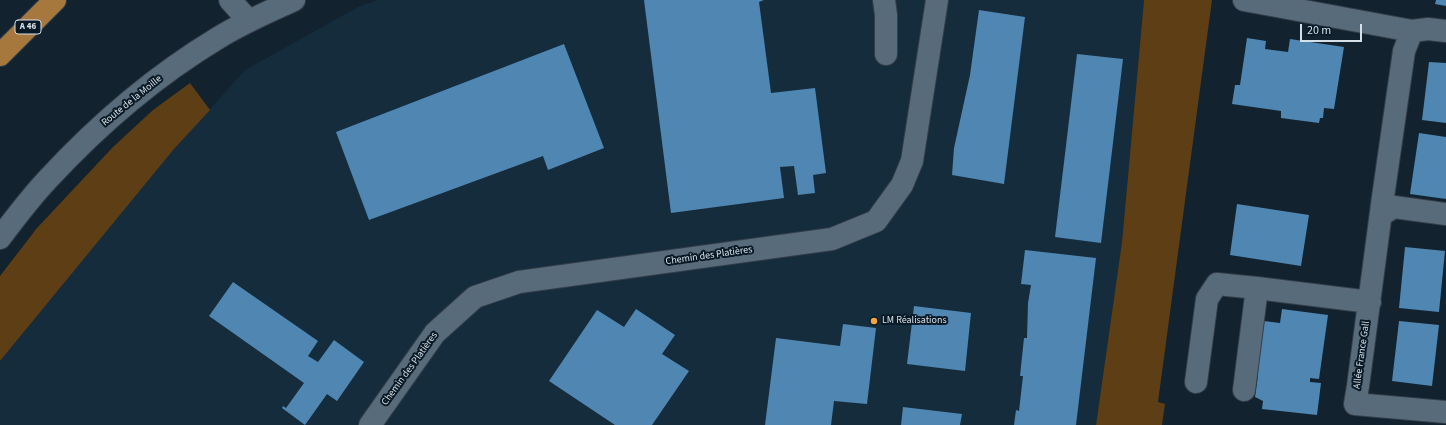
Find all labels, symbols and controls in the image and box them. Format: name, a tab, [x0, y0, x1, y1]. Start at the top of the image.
scale bar	[1302, 16, 1364, 42]
road number: A 46	[15, 20, 41, 34]
text: 20 m	[1307, 22, 1331, 39]
street label: Route de la Moille	[99, 73, 165, 129]
street label: Chemin des Platières	[665, 244, 753, 268]
place label: LM Réalisations	[882, 315, 947, 327]
marker: LM Réalisations	[869, 316, 879, 326]
street label: Allée France Gall	[1351, 320, 1373, 390]
street label: Chemin des Platières	[379, 330, 441, 408]

